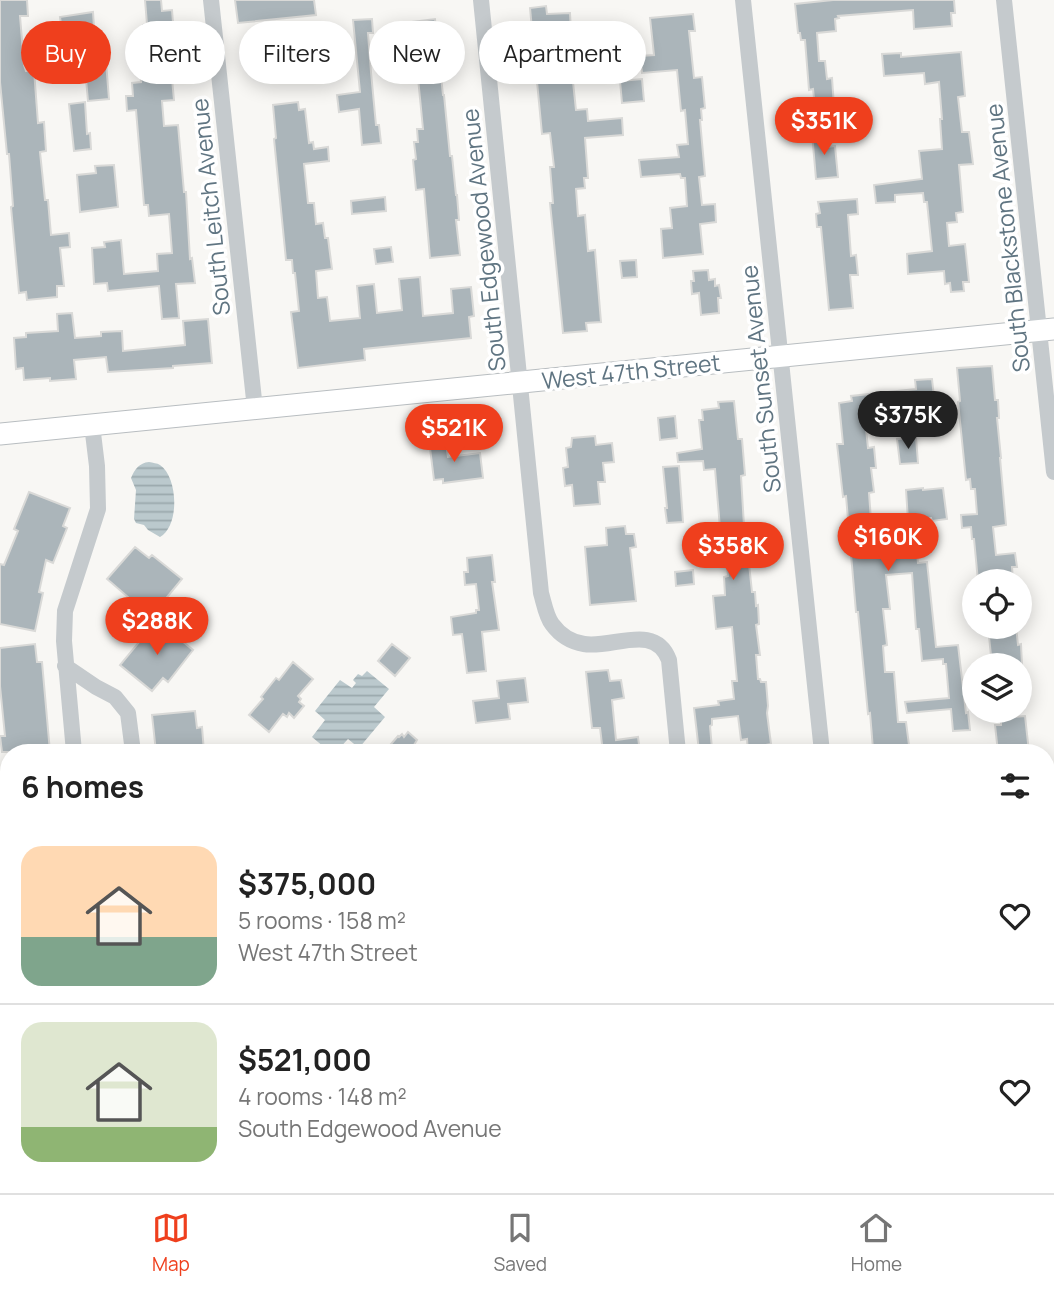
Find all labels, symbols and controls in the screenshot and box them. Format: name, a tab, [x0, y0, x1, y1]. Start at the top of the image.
chip: Buy	[21, 21, 111, 84]
chip: Rent	[125, 21, 225, 84]
chip: Filters	[239, 21, 355, 84]
chip: New	[369, 21, 465, 84]
chip: Apartment	[479, 21, 646, 84]
street label: South Leitch Avenue	[183, 97, 237, 317]
pin: $351K	[775, 97, 873, 157]
street label: South Blackstone Avenue	[977, 102, 1037, 374]
text: $351K	[791, 104, 857, 136]
street label: South Edgewood Avenue	[453, 107, 513, 373]
street label: South Sunset Avenue	[732, 264, 788, 494]
street label: West 47th Street	[540, 346, 722, 396]
pin: $375K	[859, 392, 957, 451]
text: $375K	[874, 398, 942, 430]
pin: $521K	[405, 405, 503, 464]
text: $521K	[421, 411, 487, 443]
pin: $160K	[839, 514, 937, 573]
text: $160K	[854, 520, 922, 552]
pin: $358K	[684, 522, 782, 582]
text: $358K	[698, 529, 768, 561]
map controls	[962, 569, 1032, 723]
button: locate	[962, 569, 1032, 639]
pin: $288K	[108, 598, 206, 657]
text: $288K	[121, 604, 193, 636]
button: layers	[962, 653, 1032, 723]
text: 6 homes	[21, 766, 144, 807]
icon: filters	[996, 767, 1034, 805]
text: $375,000	[238, 863, 376, 904]
icon: home	[77, 874, 161, 958]
icon: heart	[996, 897, 1034, 935]
text: 5 rooms · 158 m²	[238, 904, 406, 936]
text: West 47th Street	[238, 936, 418, 968]
text: $521,000	[238, 1039, 372, 1080]
icon: home	[77, 1050, 161, 1134]
icon: heart	[996, 1073, 1034, 1111]
text: 4 rooms · 148 m²	[238, 1080, 407, 1112]
text: South Edgewood Avenue	[238, 1112, 502, 1144]
tab: Map	[152, 1209, 190, 1277]
tab: Saved	[494, 1209, 547, 1277]
tab: Home	[851, 1209, 902, 1277]

